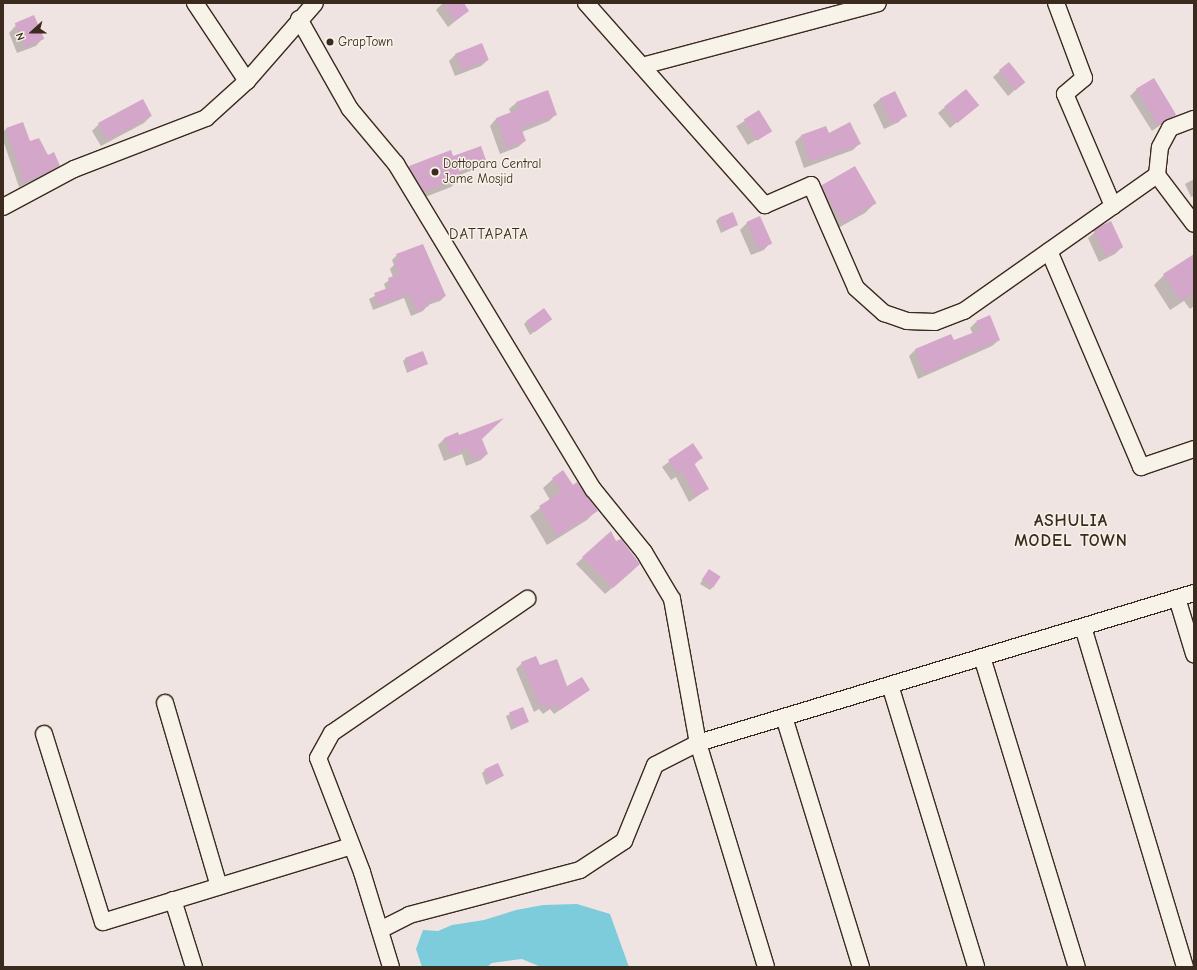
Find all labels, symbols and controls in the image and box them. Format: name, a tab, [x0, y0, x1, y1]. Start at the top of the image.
north arrow	[12, 12, 52, 52]
text: N	[13, 31, 28, 42]
place label: GrapTown	[338, 34, 393, 50]
marker: GrapTown	[325, 37, 335, 47]
place label: Dottopara Central Jame Mosjid	[443, 157, 541, 188]
marker: Dottopara Central Jame Mosjid	[430, 167, 440, 177]
district label: DATTAPATA	[449, 226, 529, 244]
district label: ASHULIA MODEL TOWN	[1014, 511, 1128, 551]

